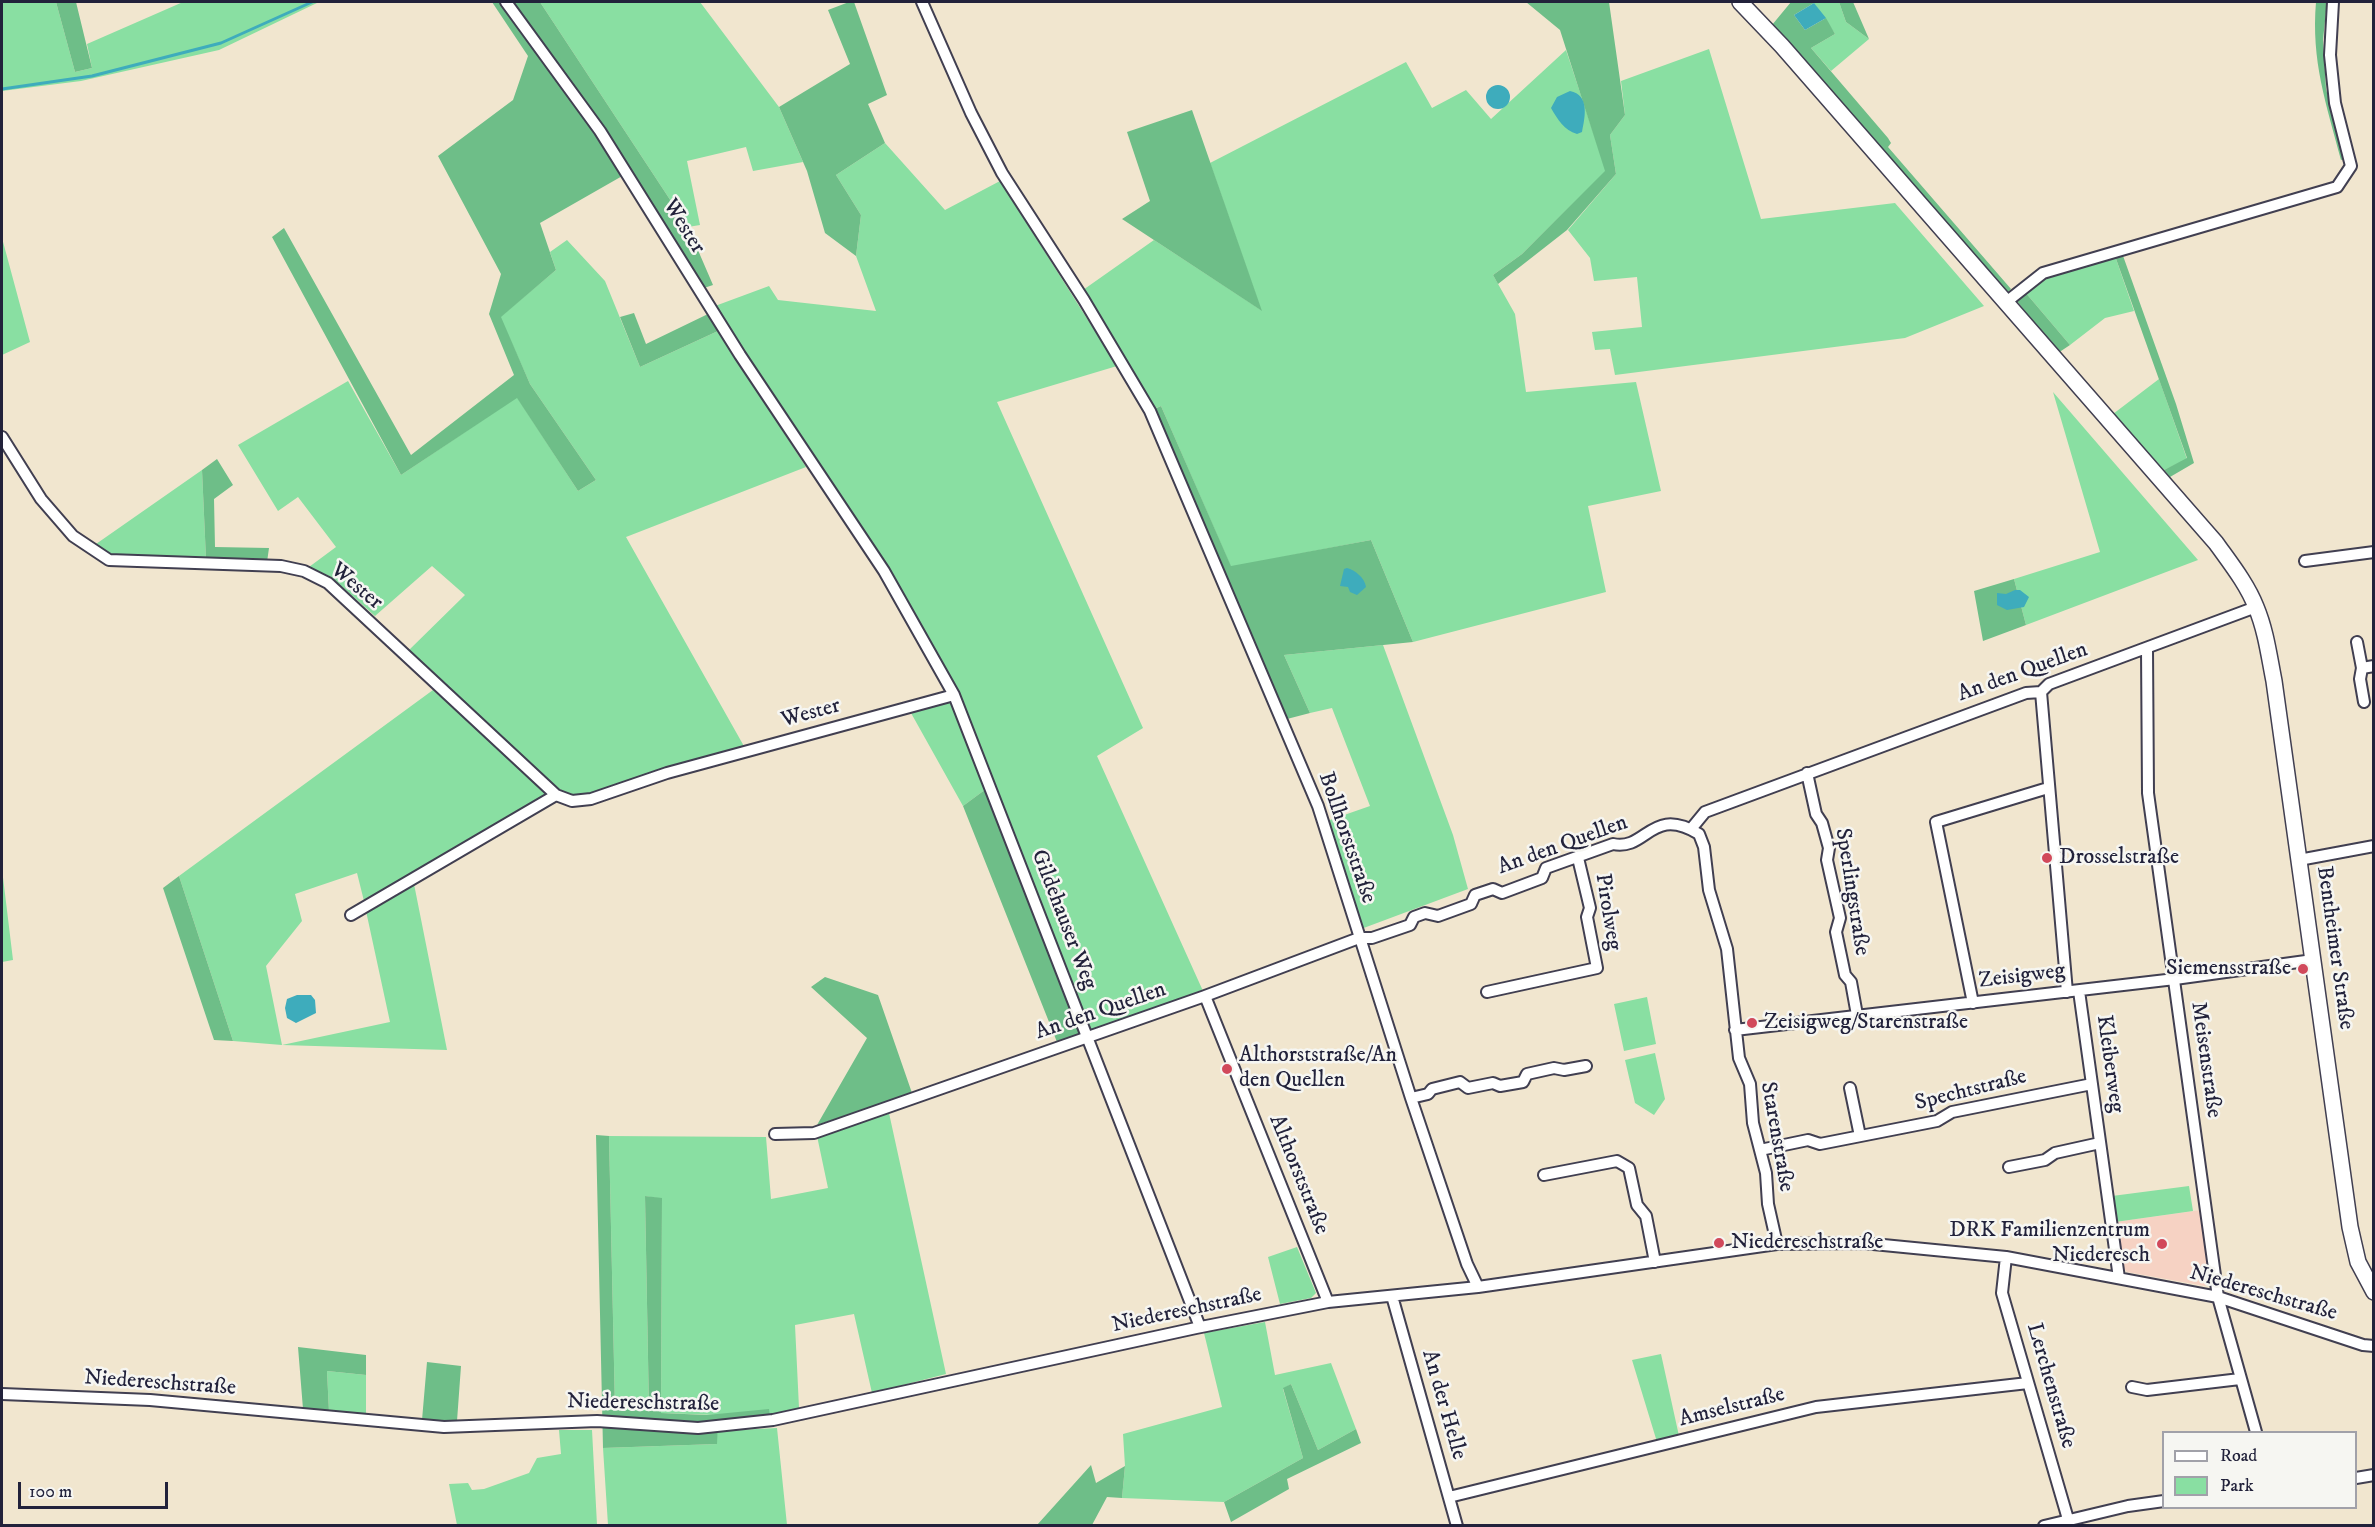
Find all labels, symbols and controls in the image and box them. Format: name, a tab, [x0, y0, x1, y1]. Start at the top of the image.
street label: Wester	[656, 195, 710, 259]
street label: Wester	[325, 558, 387, 616]
street label: An den Quellen	[1954, 637, 2092, 709]
street label: Wester	[779, 693, 843, 735]
street label: Bollhorststraße	[1311, 769, 1381, 907]
street label: An den Quellen	[1494, 810, 1632, 882]
street label: Sperlingstraße	[1828, 826, 1874, 958]
place label: Drosselstraße	[2059, 845, 2179, 871]
street label: Gildehauser Weg	[1024, 846, 1102, 994]
marker: Drosselstraße	[2040, 851, 2054, 865]
street label: Bentheimer Straße	[2309, 865, 2359, 1031]
street label: Pirolweg	[1588, 872, 1626, 952]
place label: Siemensstraße	[2166, 956, 2291, 982]
street label: Zeisigweg	[1977, 959, 2067, 995]
marker: Siemensstraße	[2296, 962, 2310, 976]
street label: An den Quellen	[1032, 977, 1170, 1047]
street label: Meisenstraße	[2184, 1000, 2226, 1120]
place label: Zeisigweg/Starenstraße	[1764, 1010, 1968, 1036]
street label: Kleiberweg	[2089, 1013, 2129, 1115]
marker: Zeisigweg/Starenstraße	[1745, 1016, 1759, 1030]
place label: Althorststraße/An den Quellen	[1239, 1043, 1397, 1094]
marker: Althorststraße/An den Quellen	[1220, 1062, 1234, 1076]
street label: Spechtstraße	[1913, 1064, 2029, 1118]
street label: Starenstraße	[1753, 1080, 1799, 1194]
street label: Althorststraße	[1262, 1111, 1334, 1239]
place label: DRK Familienzentrum Niederesch	[1949, 1218, 2150, 1270]
place label: Niedereschstraße	[1731, 1230, 1883, 1256]
marker: Niedereschstraße	[1712, 1236, 1726, 1250]
marker: DRK Familienzentrum Niederesch	[2155, 1237, 2169, 1251]
street label: Niedereschstraße	[2186, 1260, 2340, 1328]
street label: Niedereschstraße	[1110, 1282, 1264, 1340]
street label: Lerchenstraße	[2020, 1320, 2080, 1452]
street label: An der Helle	[1415, 1347, 1471, 1463]
street label: Niedereschstraße	[83, 1366, 237, 1402]
street label: Amselstraße	[1676, 1382, 1788, 1434]
street label: Niedereschstraße	[567, 1389, 719, 1419]
legend	[2162, 1431, 2357, 1509]
text: Road	[2220, 1445, 2257, 1467]
scale bar	[21, 1470, 171, 1508]
text: Park	[2220, 1475, 2254, 1497]
text: 100 m	[29, 1481, 72, 1503]

